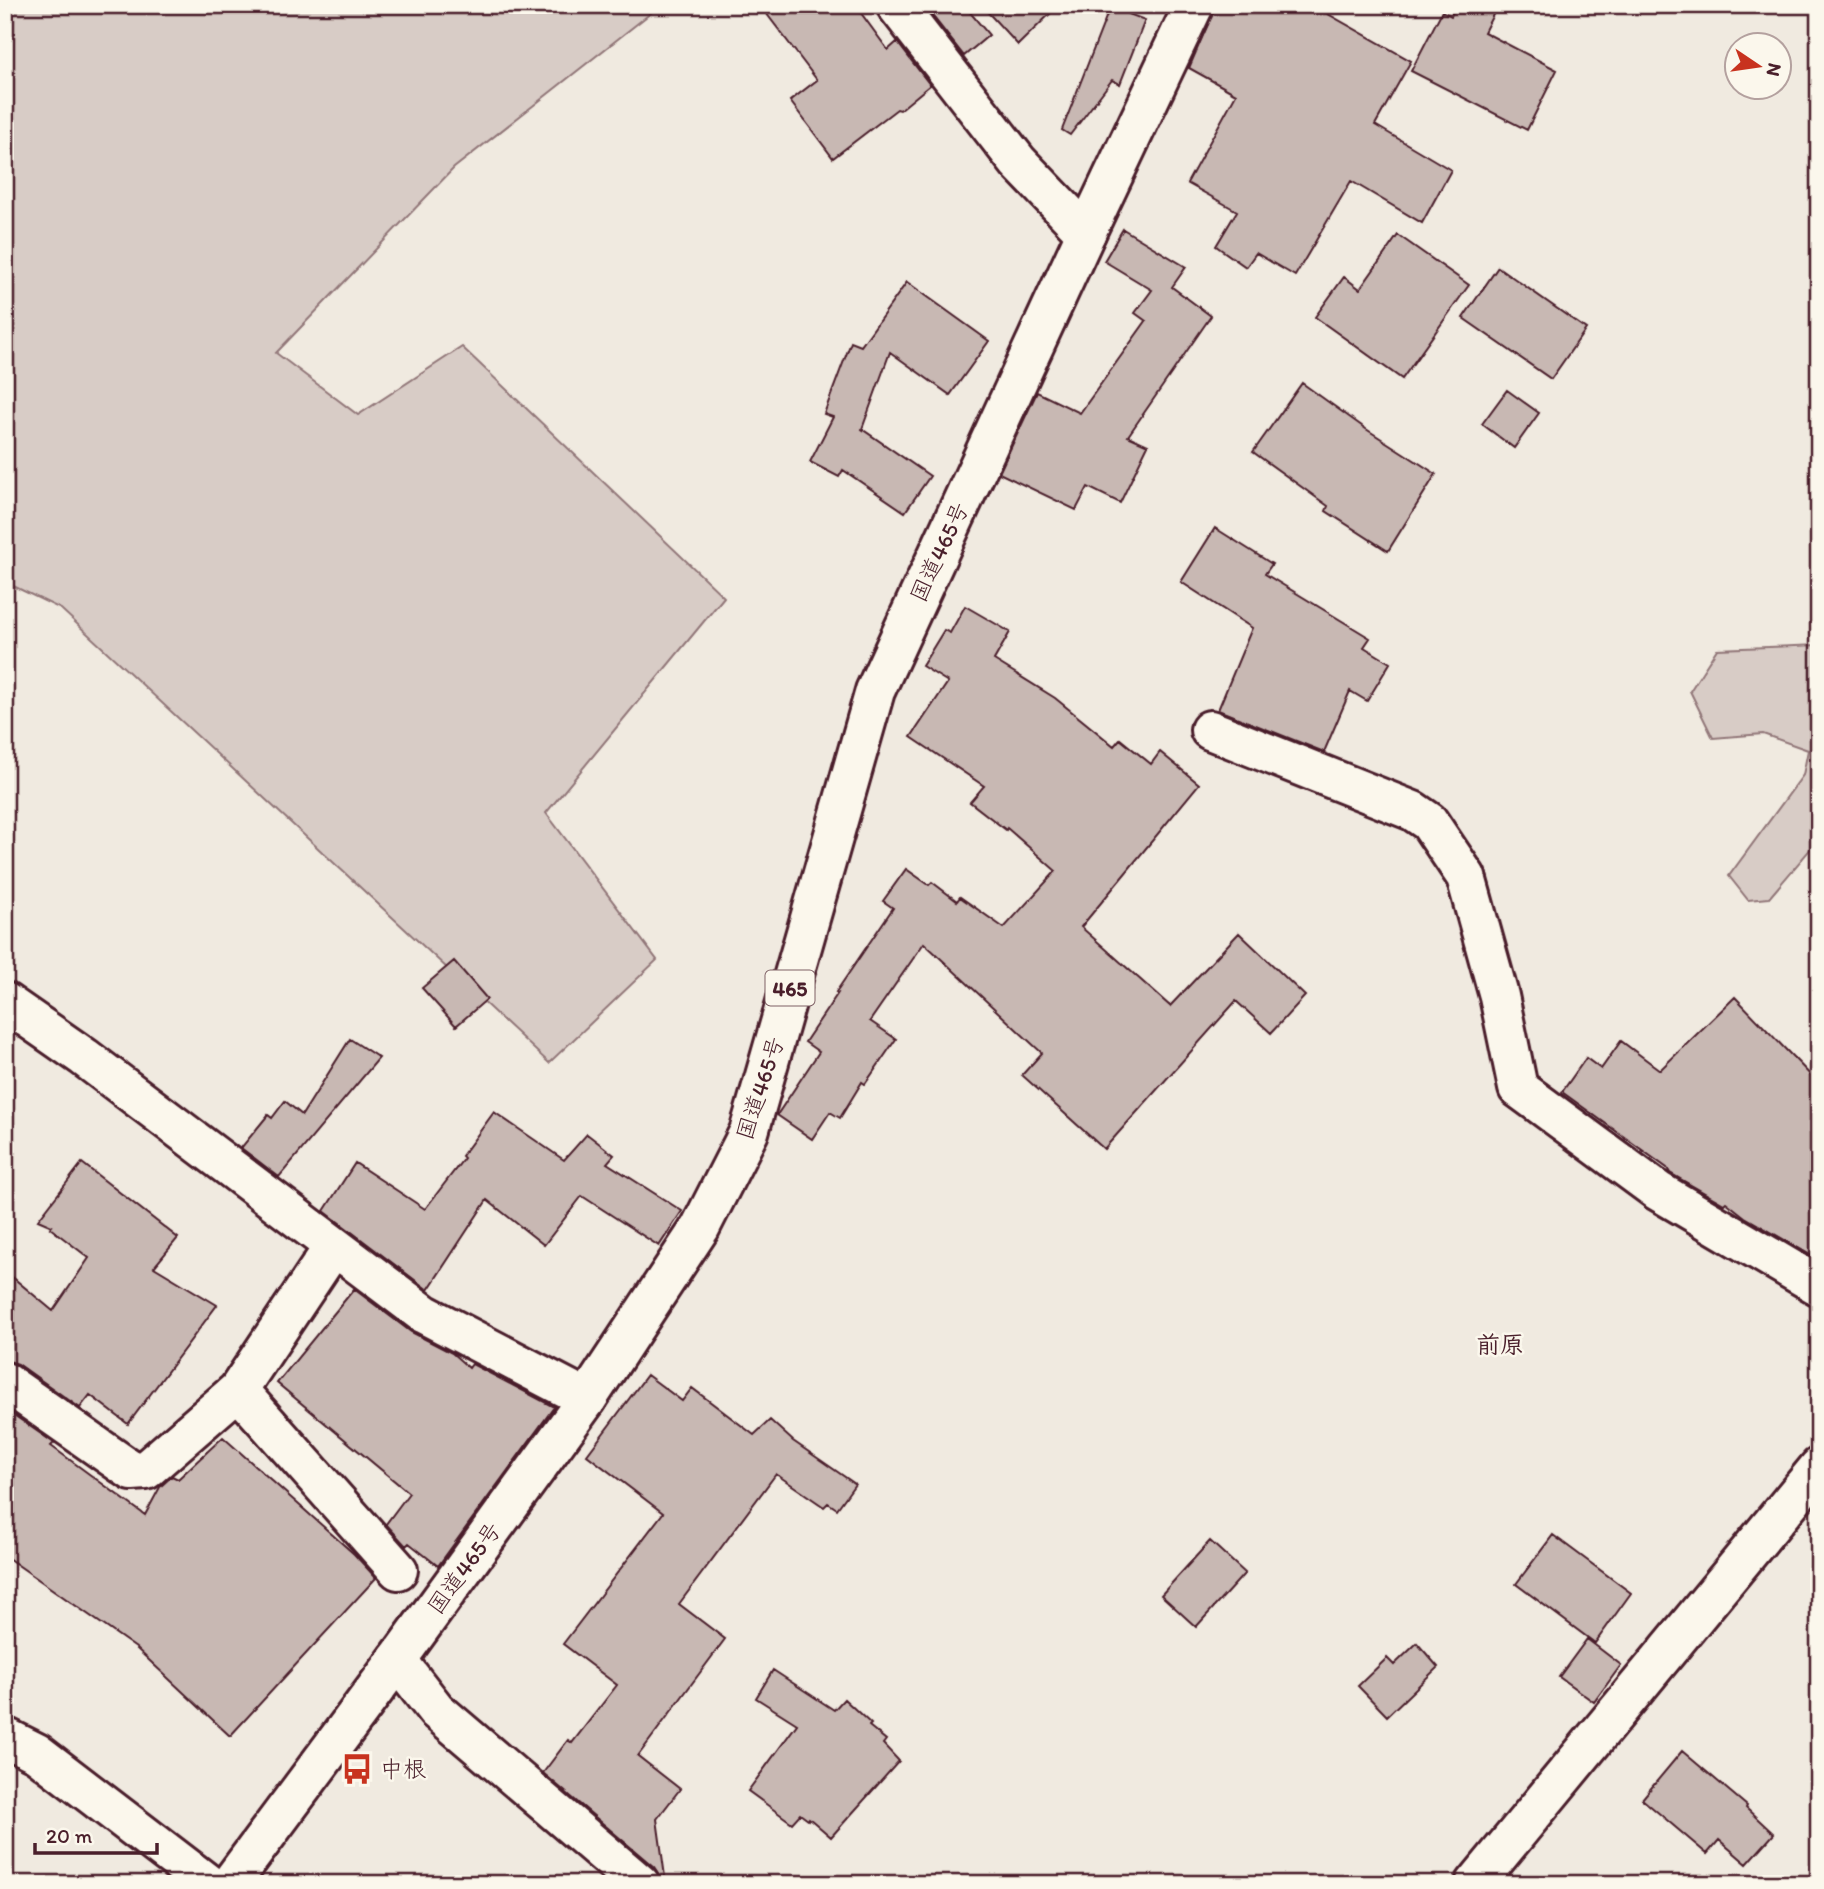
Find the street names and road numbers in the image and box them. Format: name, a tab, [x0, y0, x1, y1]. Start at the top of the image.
street label: 国道465号	[904, 498, 974, 606]
road number: 465	[766, 970, 814, 1006]
street label: 国道465号	[730, 1033, 790, 1143]
street label: 国道465号	[421, 1516, 507, 1620]

